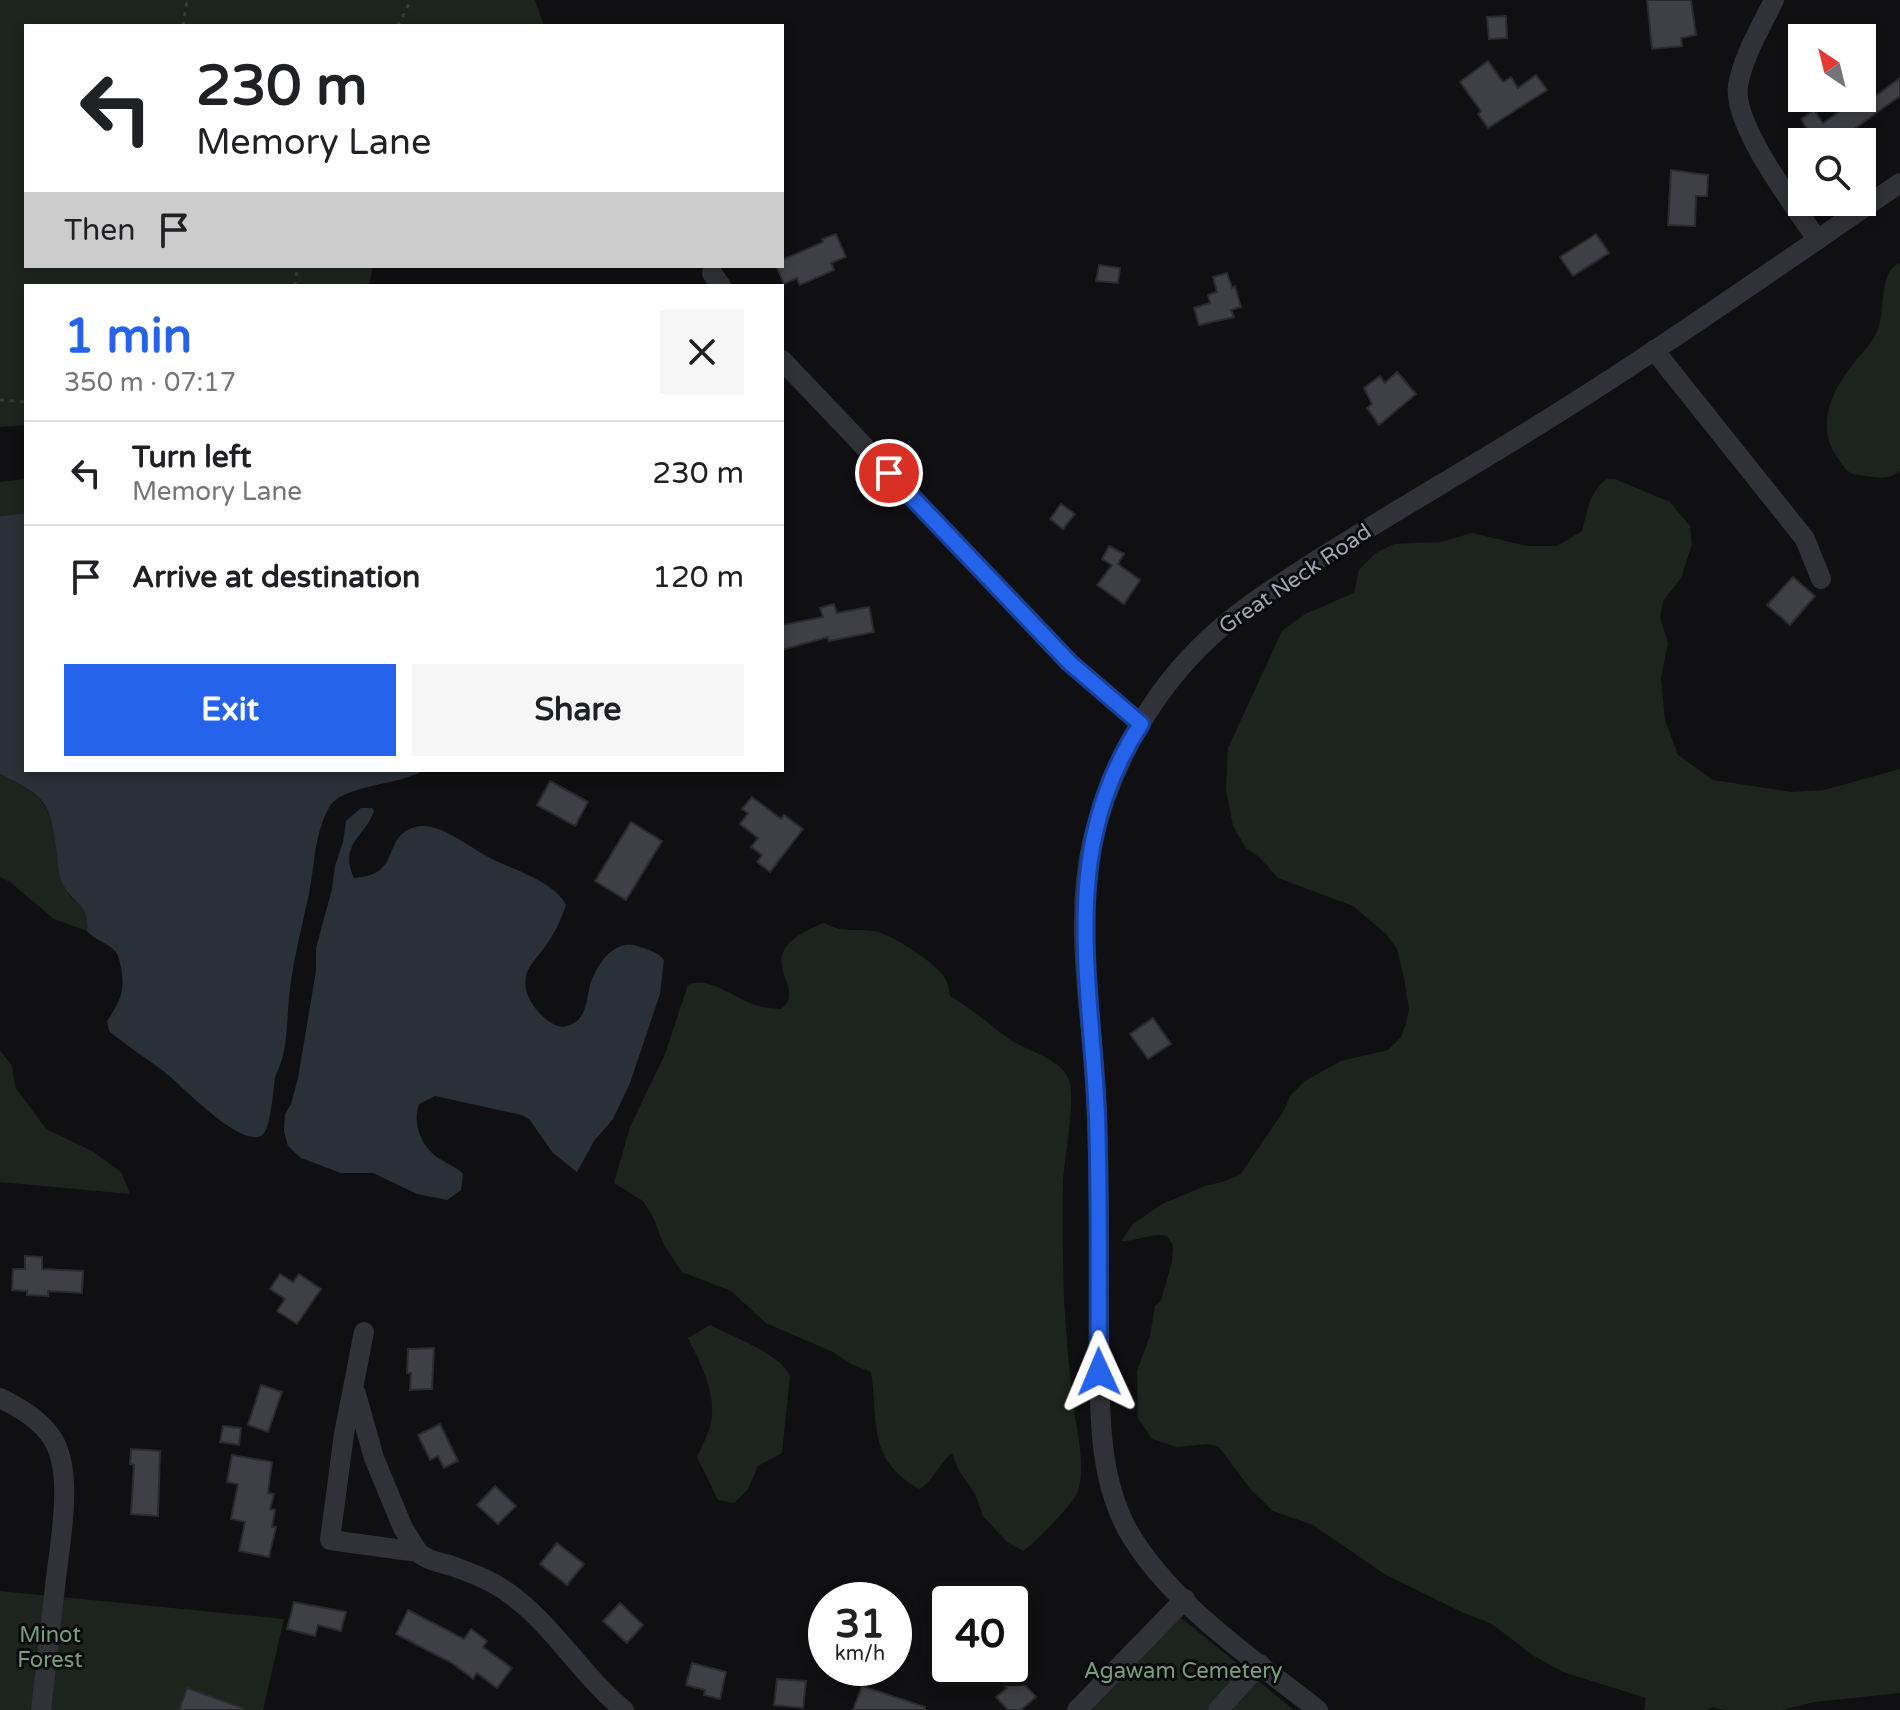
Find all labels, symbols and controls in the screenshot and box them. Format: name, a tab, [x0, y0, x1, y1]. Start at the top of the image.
north arrow	[1788, 24, 1876, 112]
map controls	[1788, 24, 1876, 216]
text: 230 m	[196, 53, 367, 120]
icon: left	[64, 56, 168, 160]
text: Memory Lane	[196, 121, 431, 164]
button: search	[1788, 128, 1876, 216]
icon: arrive	[152, 208, 196, 252]
text: Then	[64, 212, 136, 249]
text: 1 min	[64, 308, 192, 366]
button: close	[660, 310, 744, 394]
text: 350 m · 07:17	[64, 367, 236, 398]
text: Turn left	[132, 439, 251, 476]
pin	[855, 439, 923, 507]
icon: left	[64, 451, 108, 495]
icon: arrive	[867, 451, 911, 495]
text: 230 m	[652, 455, 744, 492]
text: Memory Lane	[132, 476, 302, 507]
street label: Great Neck Road	[1214, 518, 1376, 640]
icon: arrive	[64, 555, 108, 599]
text: Arrive at destination	[132, 559, 420, 596]
text: 120 m	[652, 559, 744, 596]
button: Exit	[64, 664, 396, 756]
button: Share	[412, 664, 744, 756]
position arrow	[1057, 1330, 1141, 1414]
speed limit sign: 40	[928, 1582, 1032, 1686]
text: 31	[835, 1600, 885, 1648]
park label: Minot Forest	[17, 1622, 83, 1673]
text: km/h	[835, 1642, 885, 1666]
park label: Agawam Cemetery	[1084, 1658, 1283, 1684]

